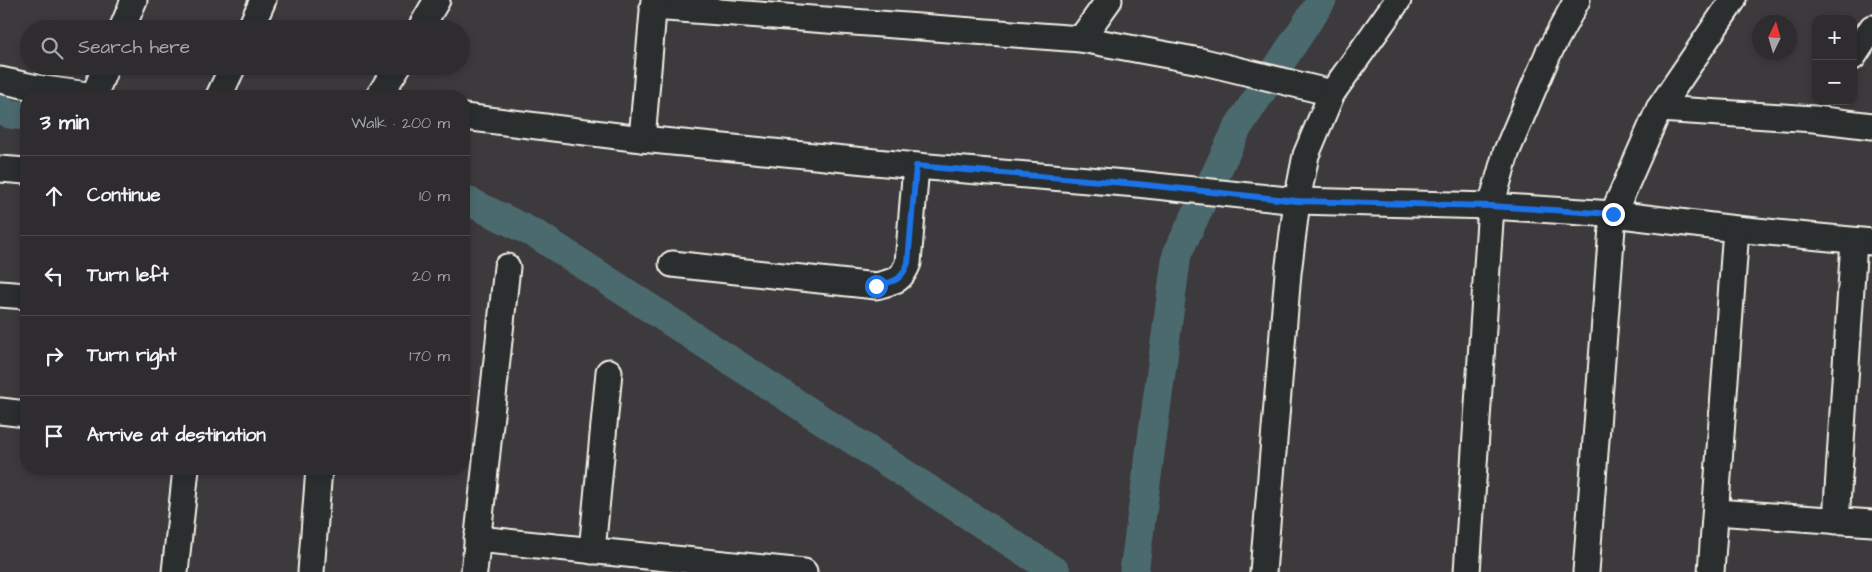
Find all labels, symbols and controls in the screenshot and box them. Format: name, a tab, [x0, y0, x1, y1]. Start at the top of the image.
north arrow	[1752, 15, 1797, 60]
map controls	[1812, 15, 1857, 105]
button: +	[1812, 15, 1857, 60]
search box	[20, 20, 470, 75]
icon: search	[38, 34, 66, 62]
text: Search here	[78, 34, 190, 61]
button: −	[1812, 60, 1857, 105]
text: 3 min	[40, 108, 89, 137]
text: Walk · 200 m	[351, 112, 450, 134]
icon: ahead	[40, 182, 68, 210]
text: Continue	[87, 182, 161, 209]
text: 10 m	[419, 185, 450, 207]
route end	[1602, 203, 1625, 226]
icon: left	[40, 262, 68, 290]
text: Turn left	[87, 262, 168, 289]
text: 20 m	[412, 265, 450, 287]
route start	[865, 275, 888, 298]
icon: right	[40, 342, 68, 370]
text: Turn right	[87, 342, 176, 369]
text: 170 m	[409, 345, 450, 367]
icon: arrive	[40, 422, 68, 450]
text: Arrive at destination	[87, 422, 266, 449]

